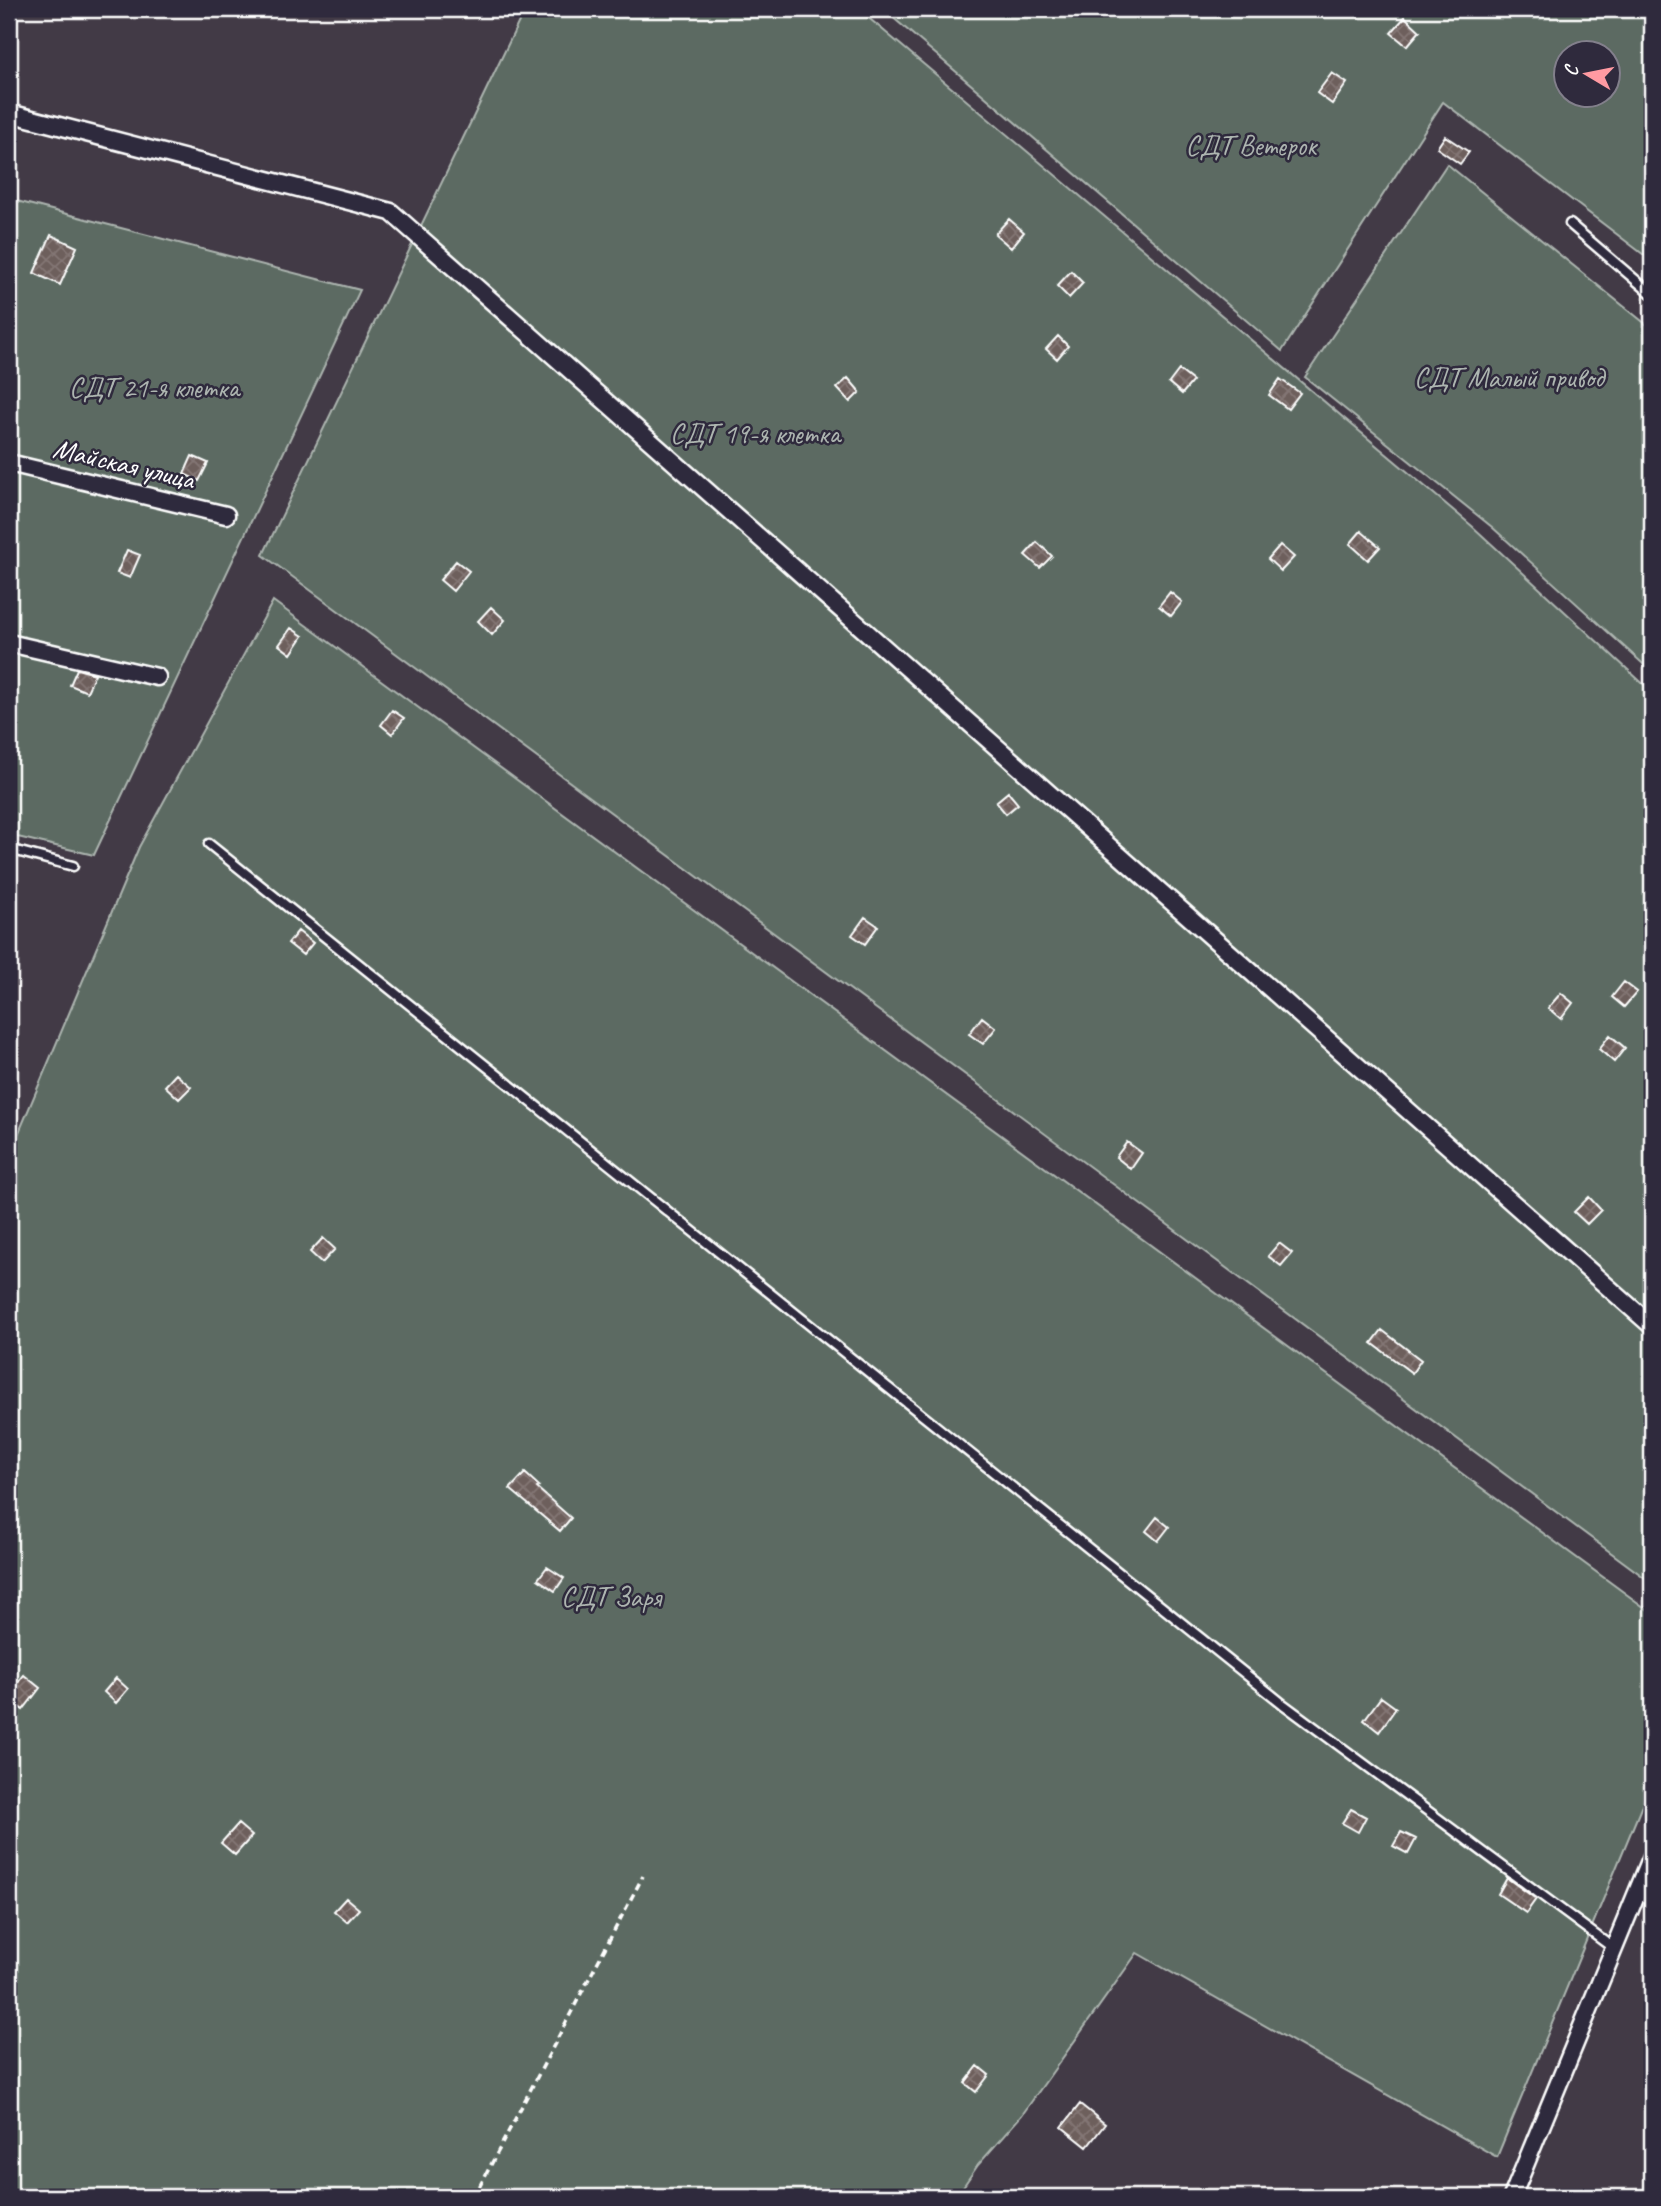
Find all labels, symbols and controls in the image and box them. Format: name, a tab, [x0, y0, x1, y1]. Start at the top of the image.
north arrow	[1552, 38, 1622, 108]
text: С	[1559, 62, 1584, 78]
park label: СДТ Ветерок	[1186, 128, 1318, 163]
park label: СДТ Малый привод	[1414, 360, 1607, 395]
park label: СДТ 21-я клетка	[69, 370, 241, 405]
park label: СДТ 19-я клетка	[670, 416, 842, 451]
street label: Майская улица	[50, 430, 200, 497]
park label: СДТ Заря	[561, 1579, 663, 1614]

